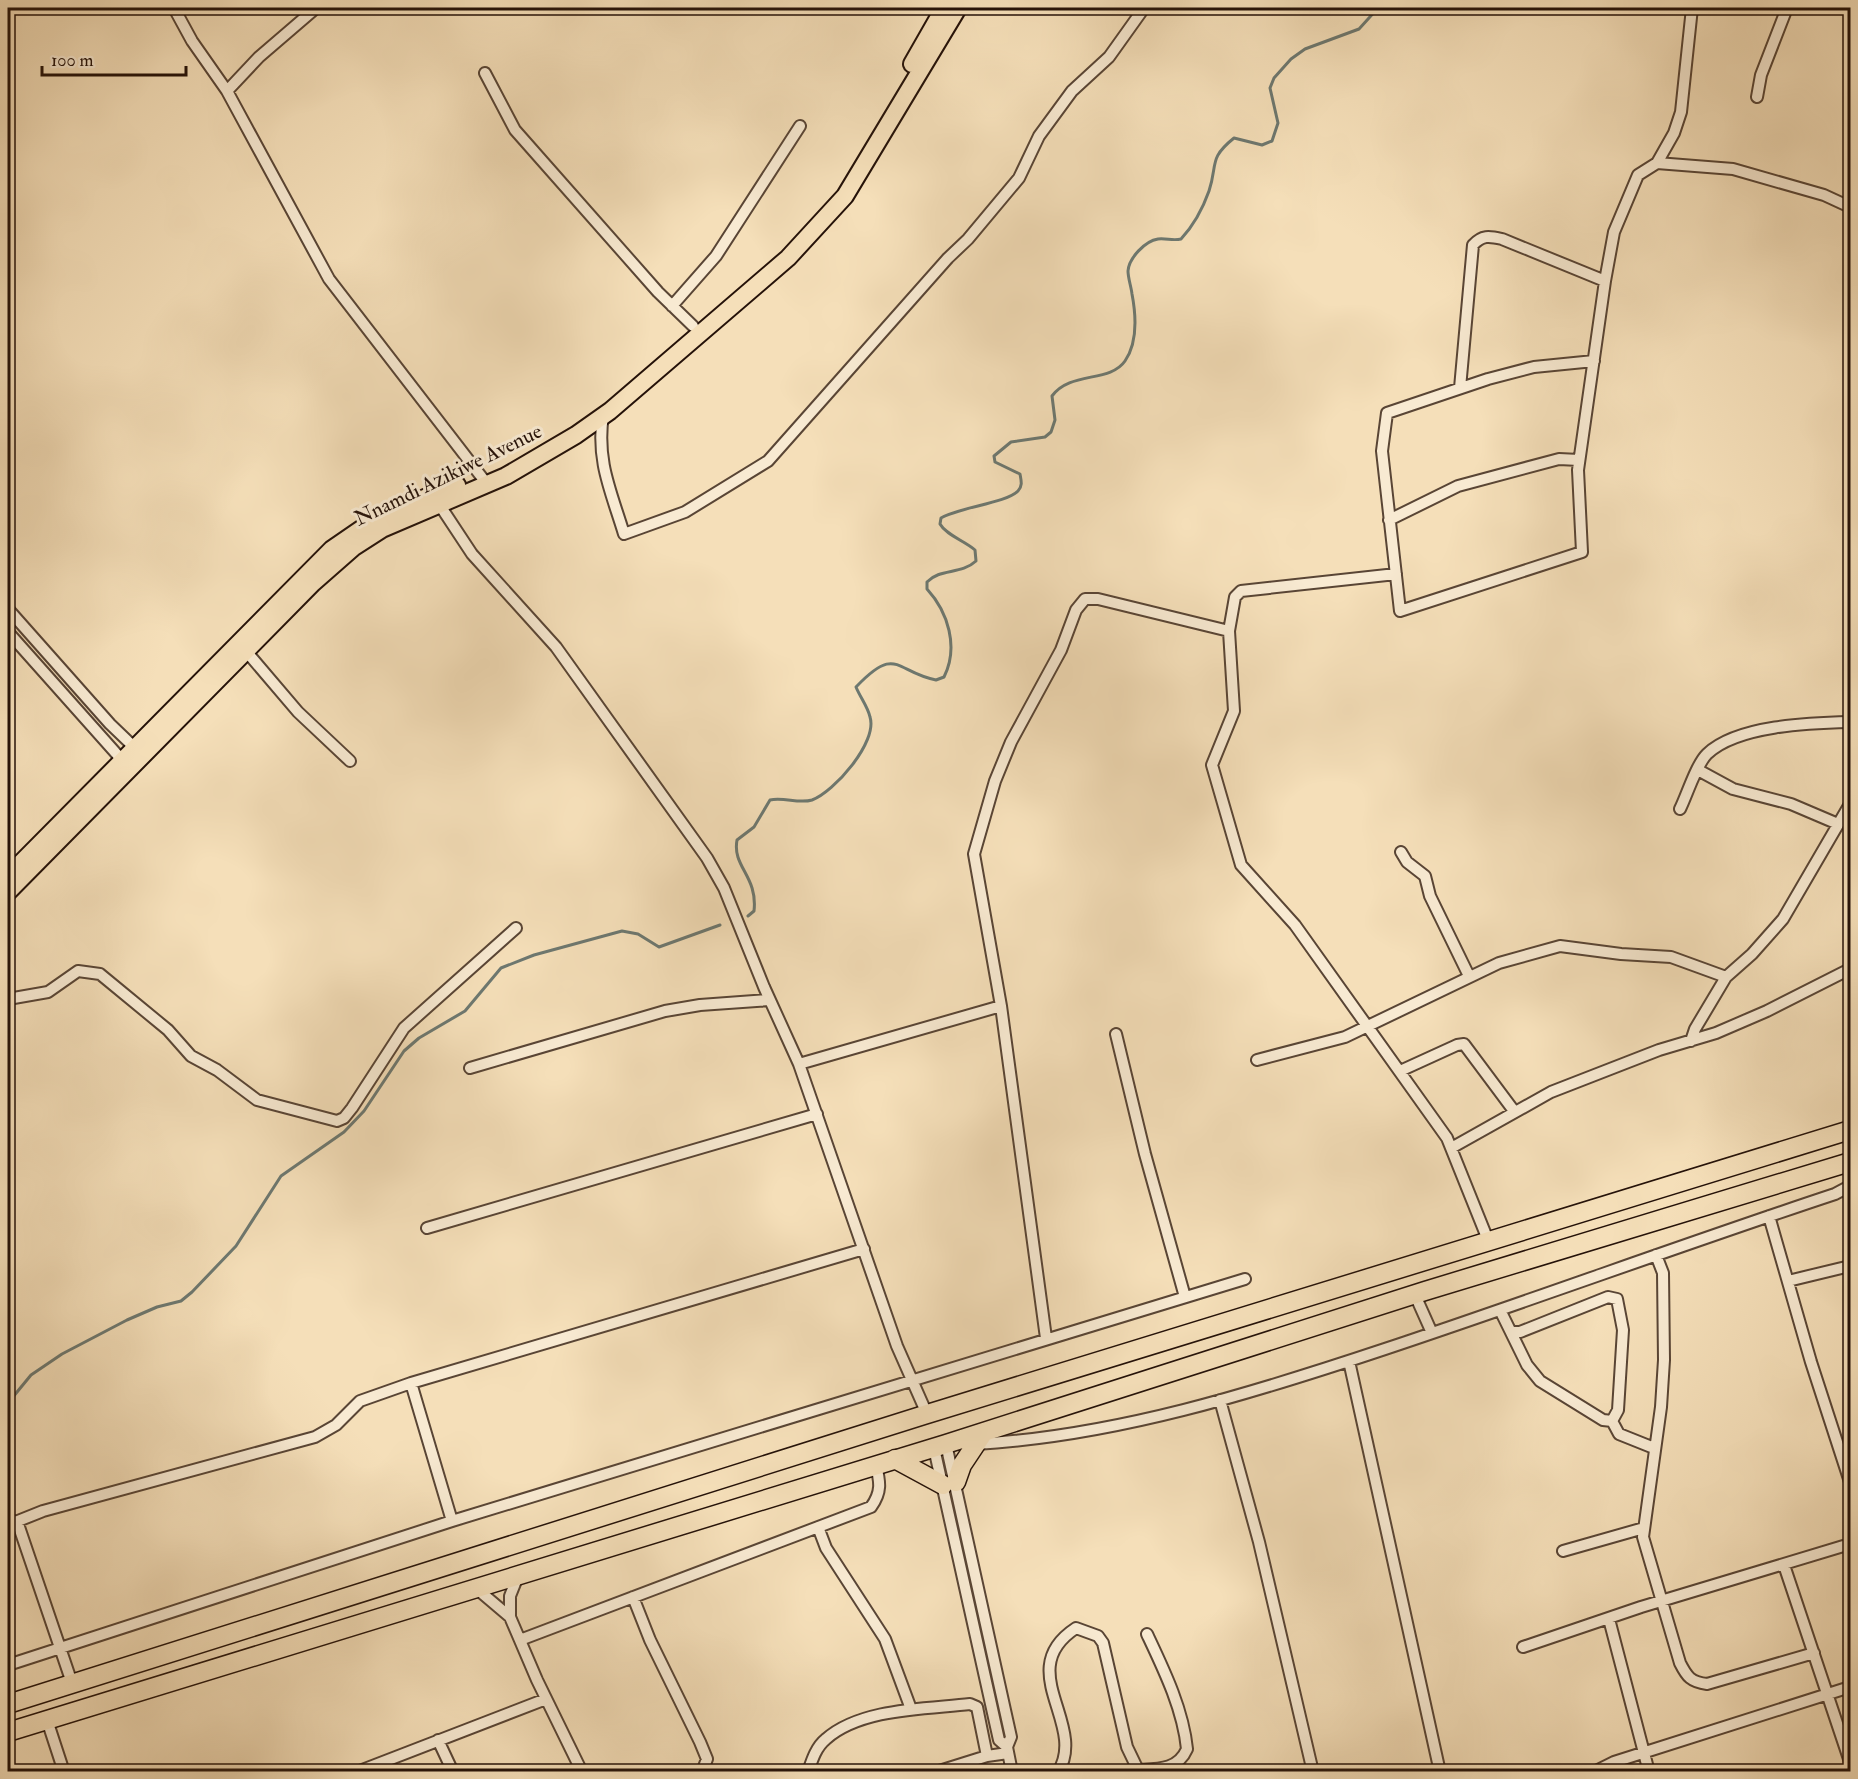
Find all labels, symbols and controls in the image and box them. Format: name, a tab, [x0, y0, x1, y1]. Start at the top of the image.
scale bar	[42, 39, 186, 77]
text: 100 m	[51, 49, 94, 72]
street label: Nnamdi Azikiwe Avenue	[350, 418, 547, 532]

